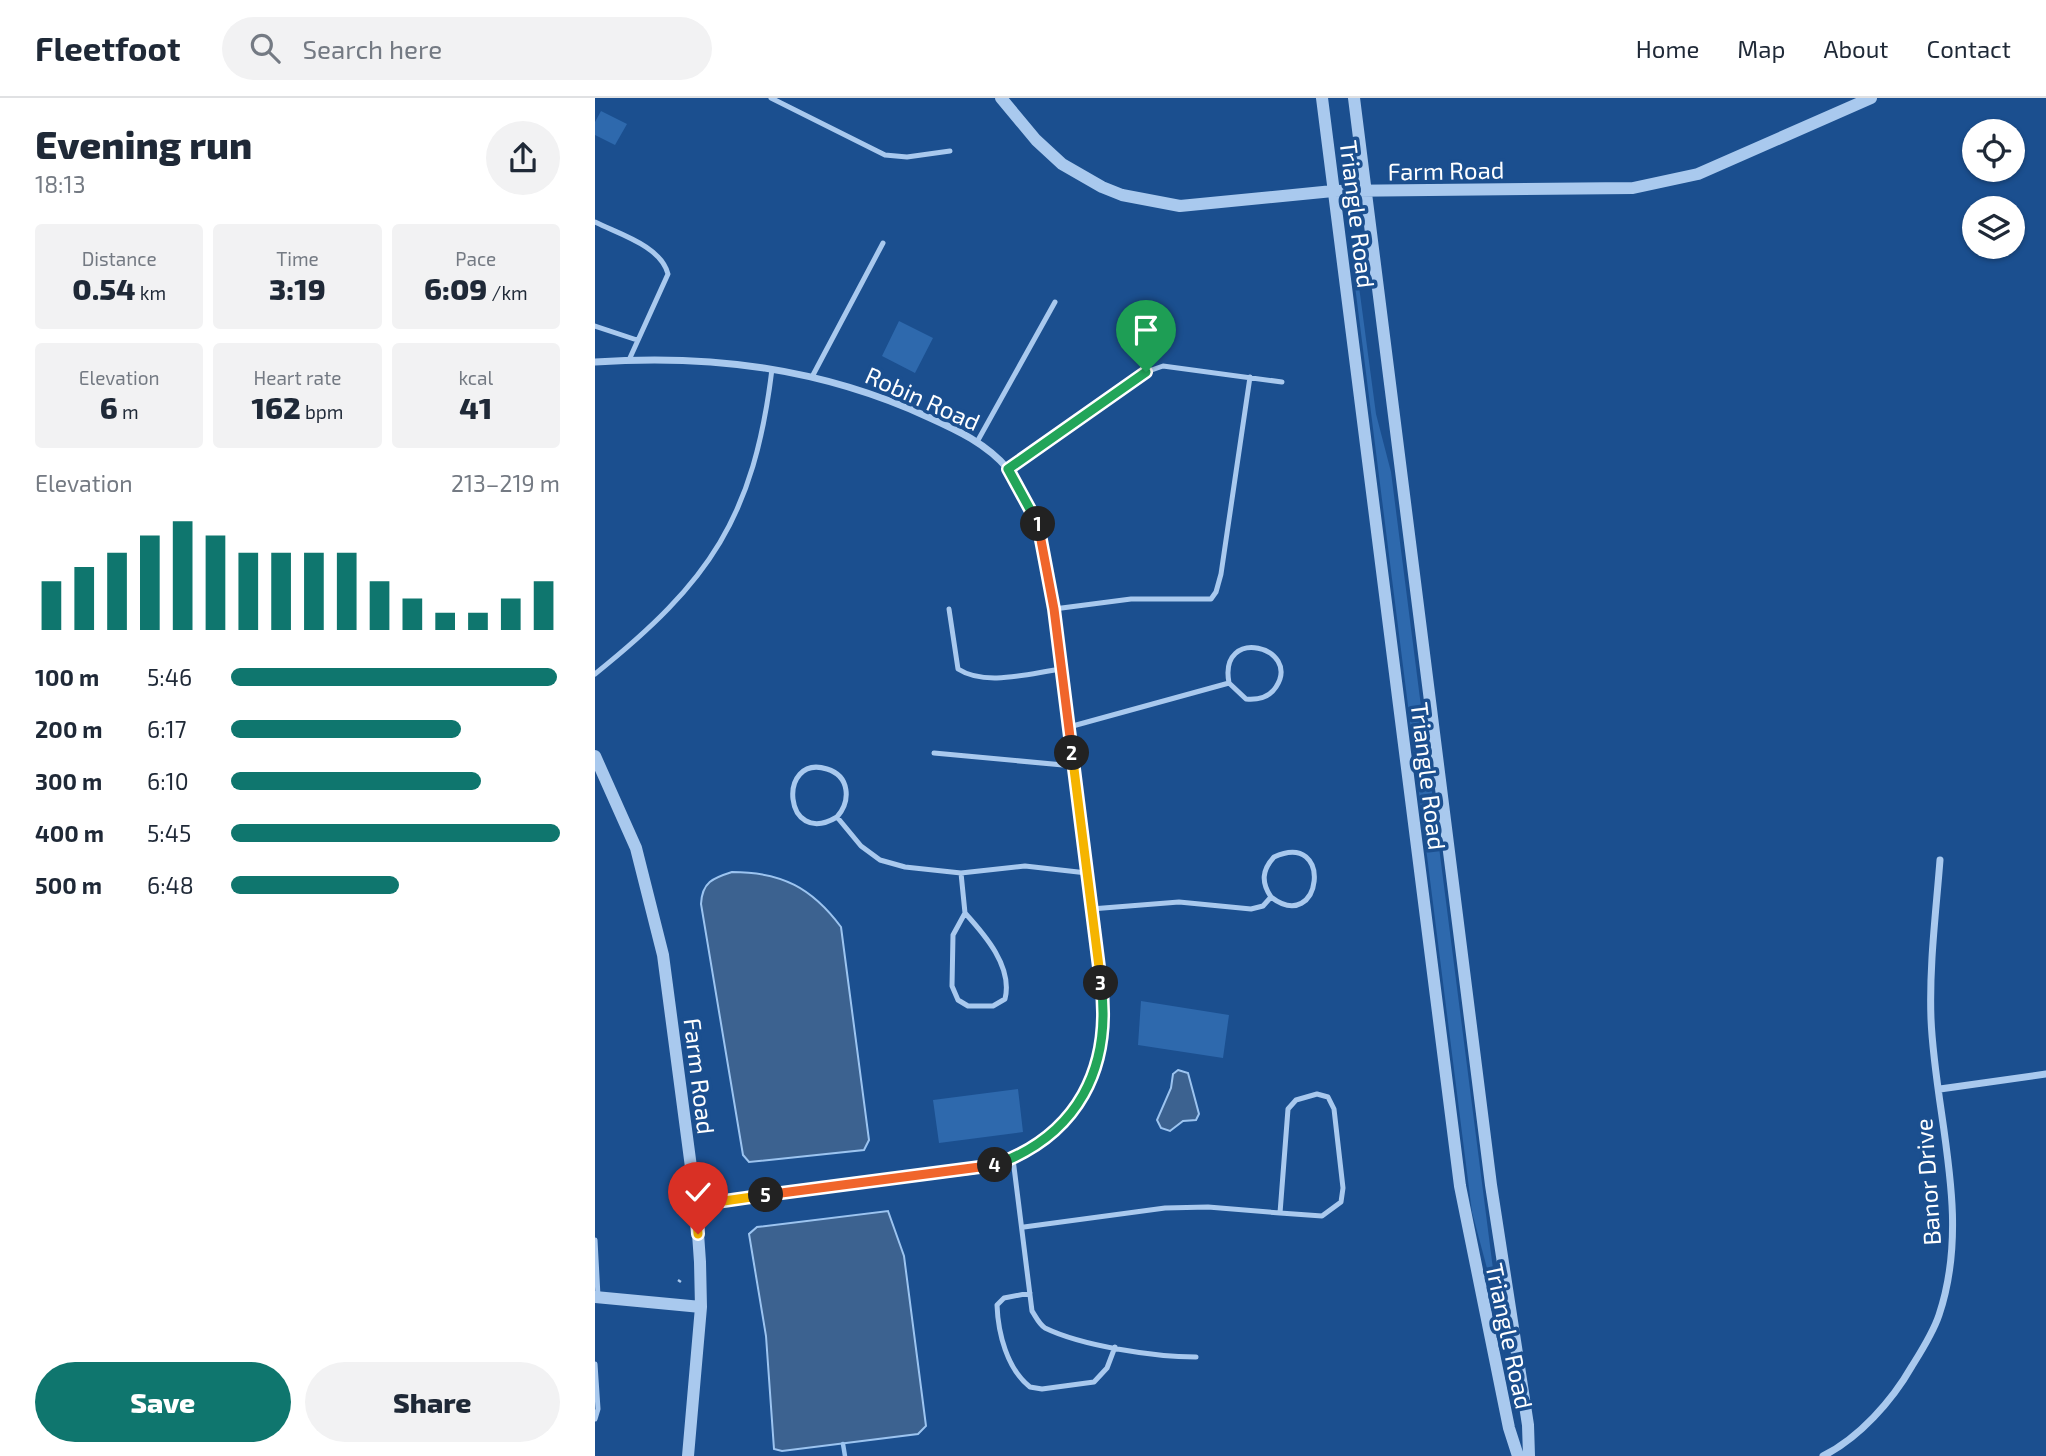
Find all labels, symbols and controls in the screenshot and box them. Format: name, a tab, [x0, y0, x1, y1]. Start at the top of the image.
search box	[222, 17, 712, 80]
text: Fleetfoot	[35, 28, 180, 68]
icon: search	[246, 29, 284, 67]
text: Search here	[302, 33, 442, 64]
text: Home	[1636, 34, 1699, 63]
text: Map	[1737, 34, 1785, 63]
text: About	[1823, 34, 1889, 63]
text: Contact	[1927, 34, 2011, 63]
map controls	[1962, 119, 2025, 259]
button: locate	[1962, 119, 2025, 182]
text: Evening run	[35, 121, 252, 167]
button: share	[486, 121, 560, 195]
street label: Triangle Road	[1335, 139, 1381, 289]
street label: Farm Road	[1387, 154, 1505, 186]
text: 18:13	[35, 170, 86, 198]
button: layers	[1962, 196, 2025, 259]
text: Distance	[82, 247, 157, 270]
text: Time	[276, 247, 319, 270]
text: Pace	[455, 247, 496, 270]
text: 0.54	[72, 270, 136, 306]
text: 3:19	[269, 270, 326, 306]
text: 6:09	[424, 270, 487, 306]
text: km	[136, 281, 166, 304]
text: /km	[487, 281, 528, 304]
pin	[1116, 300, 1176, 372]
icon: arrive	[1127, 311, 1165, 349]
street label: Robin Road	[861, 360, 985, 436]
text: Elevation	[79, 366, 159, 389]
text: Heart rate	[254, 366, 341, 389]
text: kcal	[458, 366, 493, 389]
text: 6	[100, 389, 118, 425]
text: 162	[251, 389, 301, 425]
text: 41	[459, 389, 492, 425]
text: m	[118, 400, 139, 423]
text: bpm	[301, 400, 343, 423]
text: Elevation	[35, 469, 133, 497]
text: 213–219 m	[451, 469, 560, 497]
pin: 1	[1021, 506, 1055, 542]
text: 1	[1033, 512, 1042, 535]
text: 100 m	[35, 663, 99, 691]
text: 5:46	[147, 663, 192, 691]
street label: Triangle Road	[1406, 701, 1452, 851]
text: 200 m	[35, 715, 103, 743]
text: 6:17	[147, 715, 187, 743]
pin: 2	[1055, 736, 1089, 770]
text: 2	[1066, 741, 1077, 764]
text: 300 m	[35, 767, 102, 795]
text: 6:10	[147, 767, 189, 795]
text: 400 m	[35, 819, 104, 847]
text: 5:45	[147, 819, 191, 847]
text: 500 m	[35, 871, 102, 899]
text: 6:48	[147, 871, 194, 899]
pin: 3	[1084, 966, 1119, 1001]
text: 3	[1095, 971, 1106, 994]
street label: Farm Road	[678, 1016, 722, 1136]
street label: Banor Drive	[1908, 1118, 1946, 1246]
pin: 4	[977, 1148, 1013, 1182]
text: 4	[988, 1153, 1001, 1176]
pin	[668, 1162, 728, 1234]
icon: check	[679, 1173, 717, 1211]
pin: 5	[749, 1178, 783, 1212]
text: 5	[760, 1183, 771, 1206]
street label: Triangle Road	[1480, 1260, 1540, 1412]
button: Save	[35, 1362, 291, 1442]
button: Share	[305, 1362, 560, 1442]

